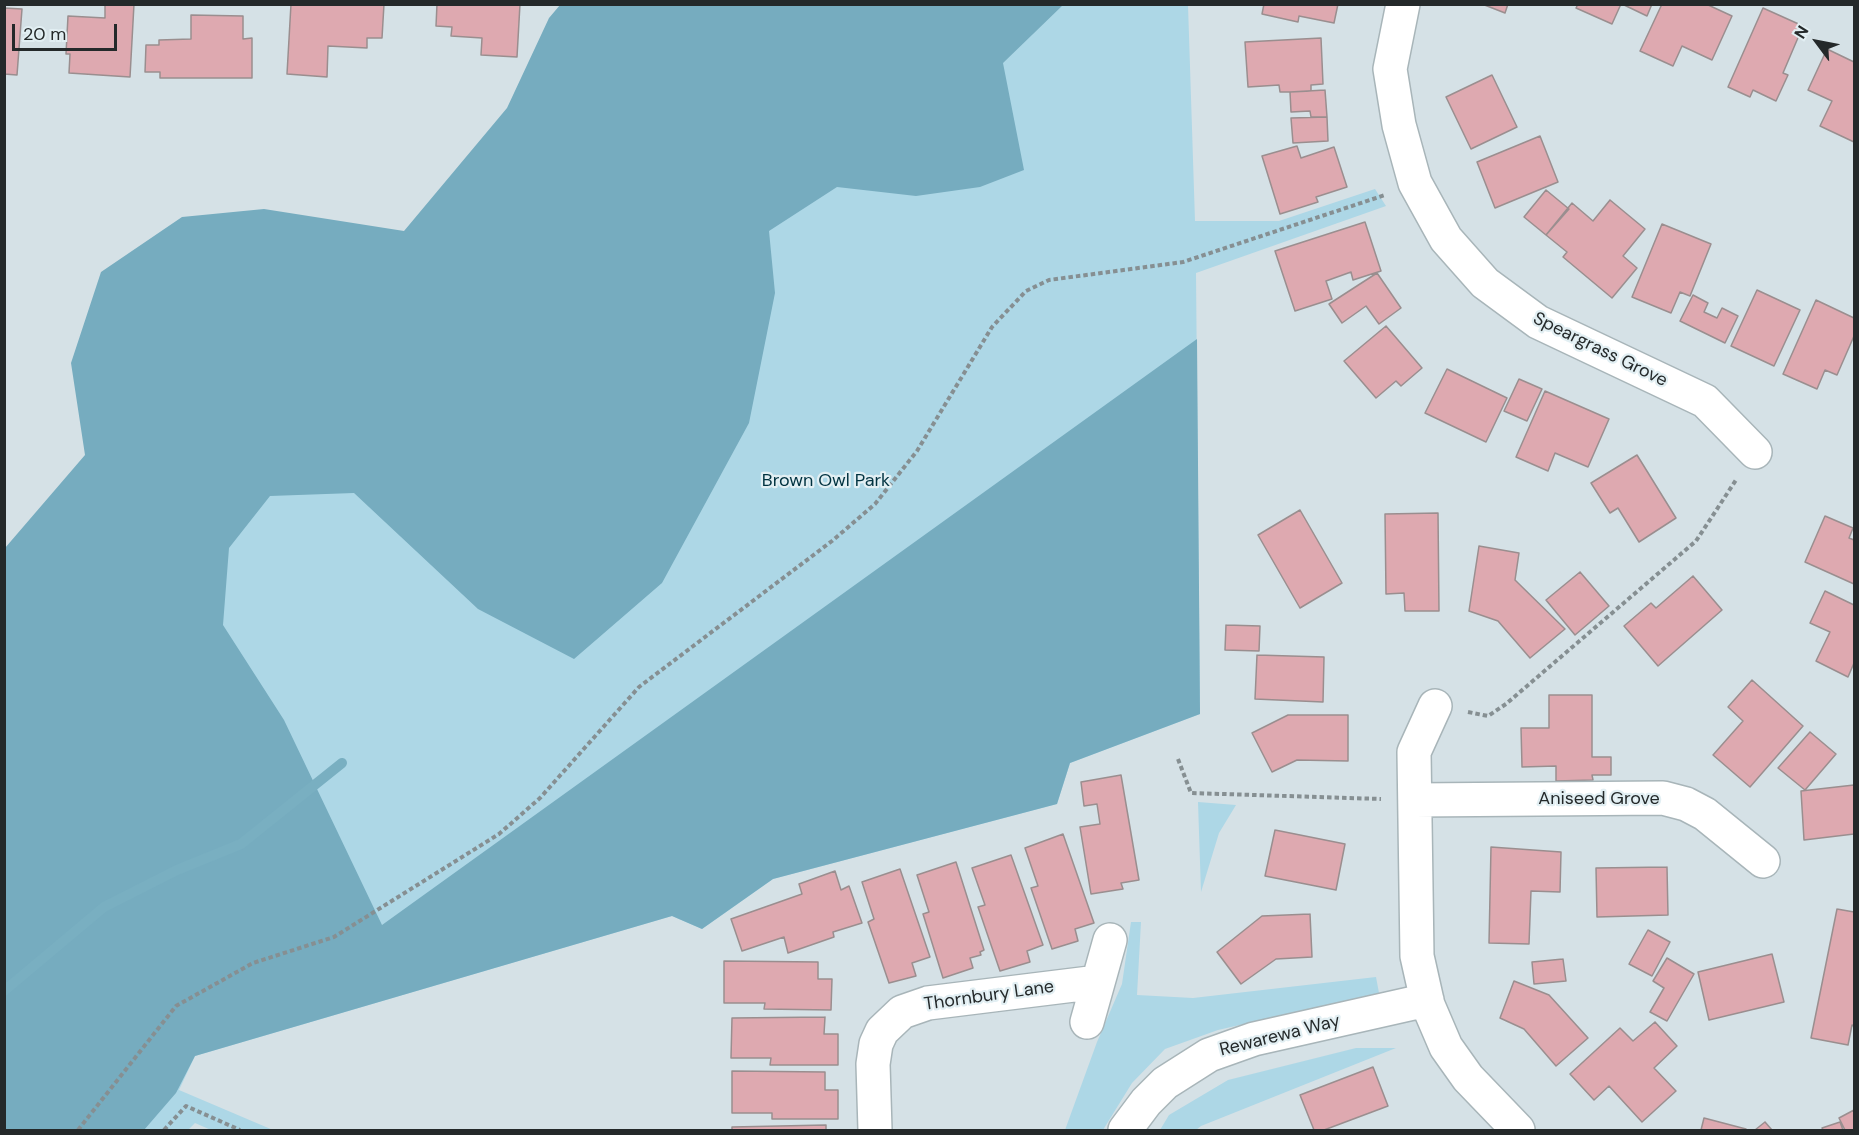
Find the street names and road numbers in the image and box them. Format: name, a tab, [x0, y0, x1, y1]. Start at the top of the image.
street label: Speargrass Grove	[1529, 308, 1671, 392]
street label: Aniseed Grove	[1538, 788, 1660, 810]
street label: Thornbury Lane	[923, 976, 1055, 1016]
street label: Rewarewa Way	[1217, 1011, 1343, 1061]

